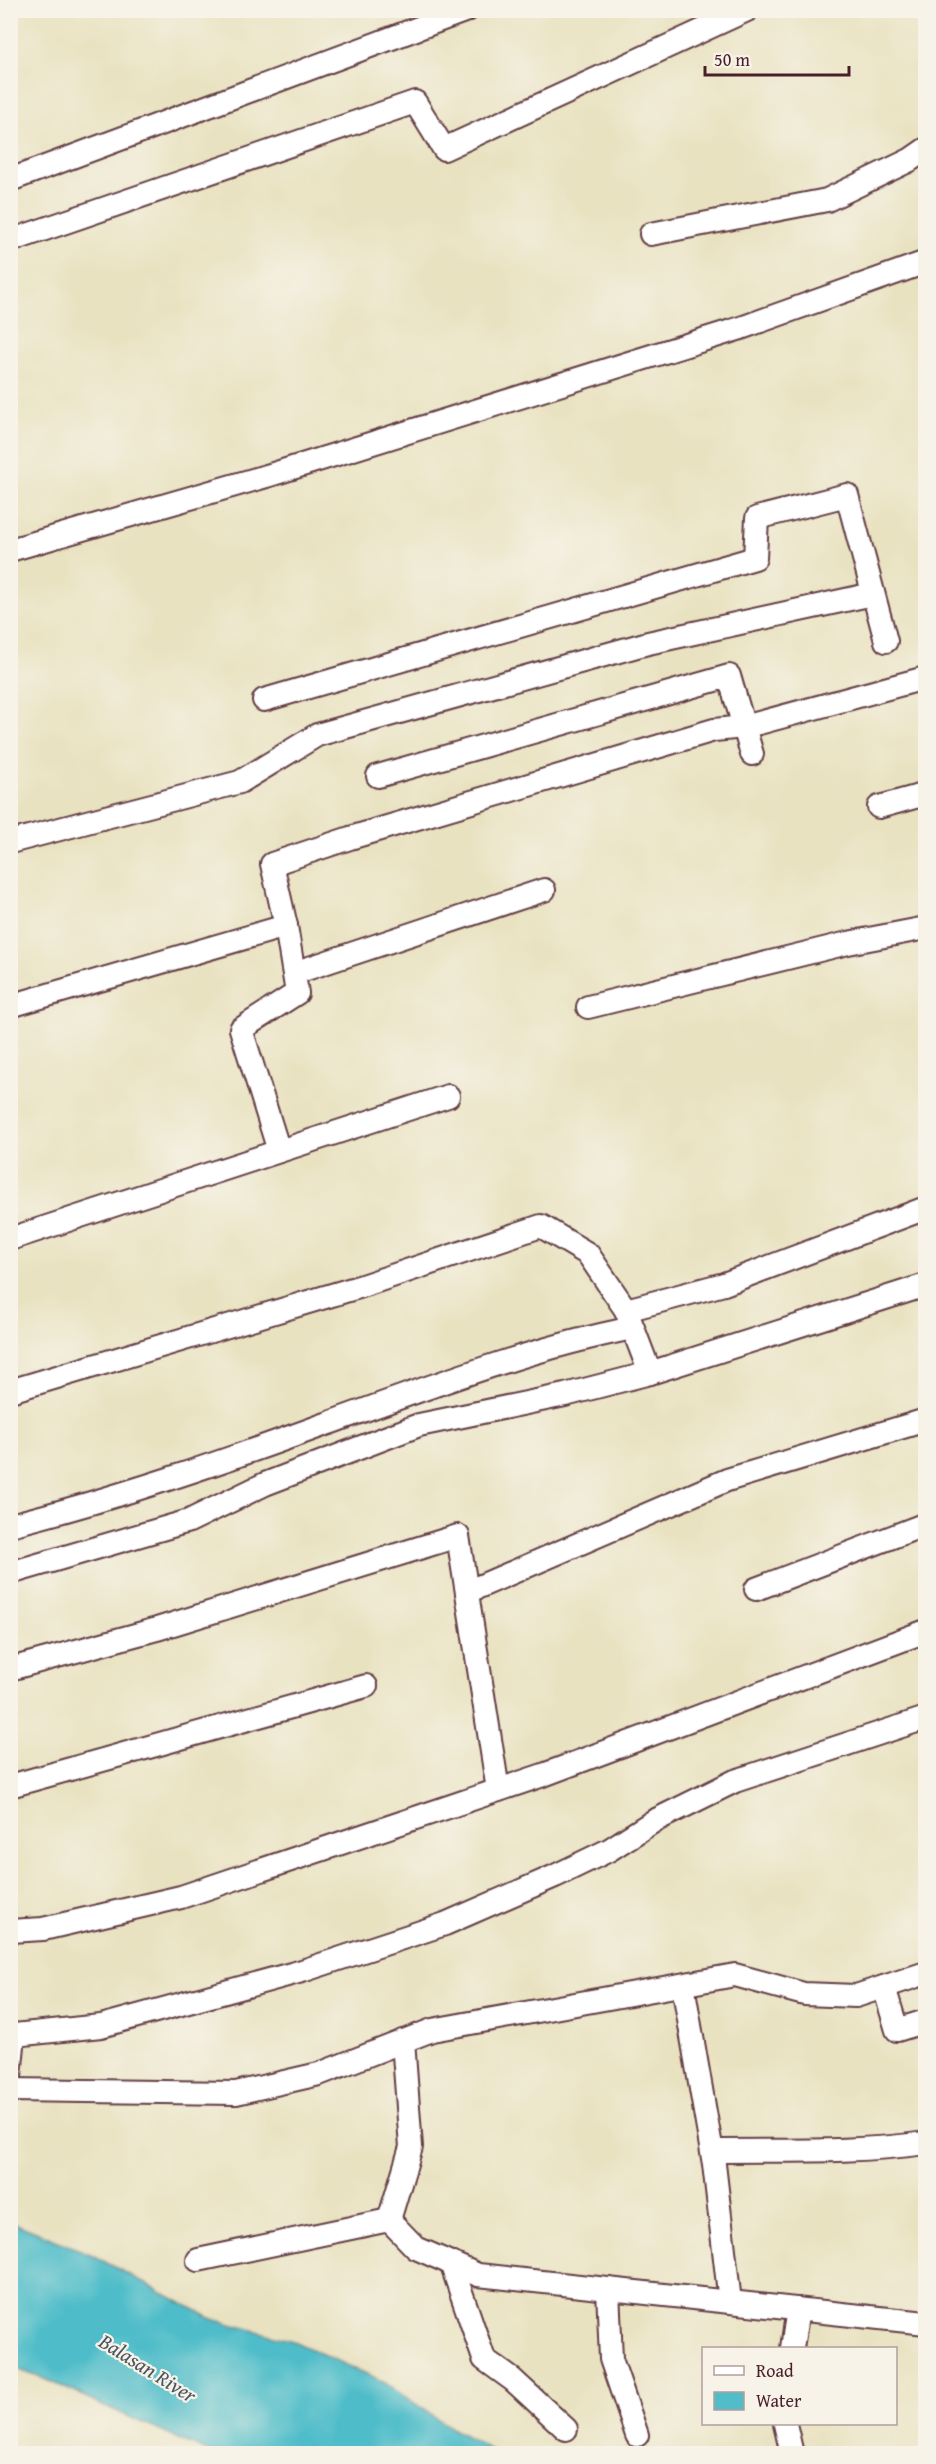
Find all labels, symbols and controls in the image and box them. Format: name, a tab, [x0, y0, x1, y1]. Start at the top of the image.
scale bar	[705, 39, 849, 77]
text: 50 m	[714, 46, 750, 73]
water label: Balasan River	[93, 2325, 204, 2411]
legend	[702, 2347, 897, 2425]
text: Road	[756, 2357, 794, 2384]
text: Water	[756, 2387, 802, 2414]

